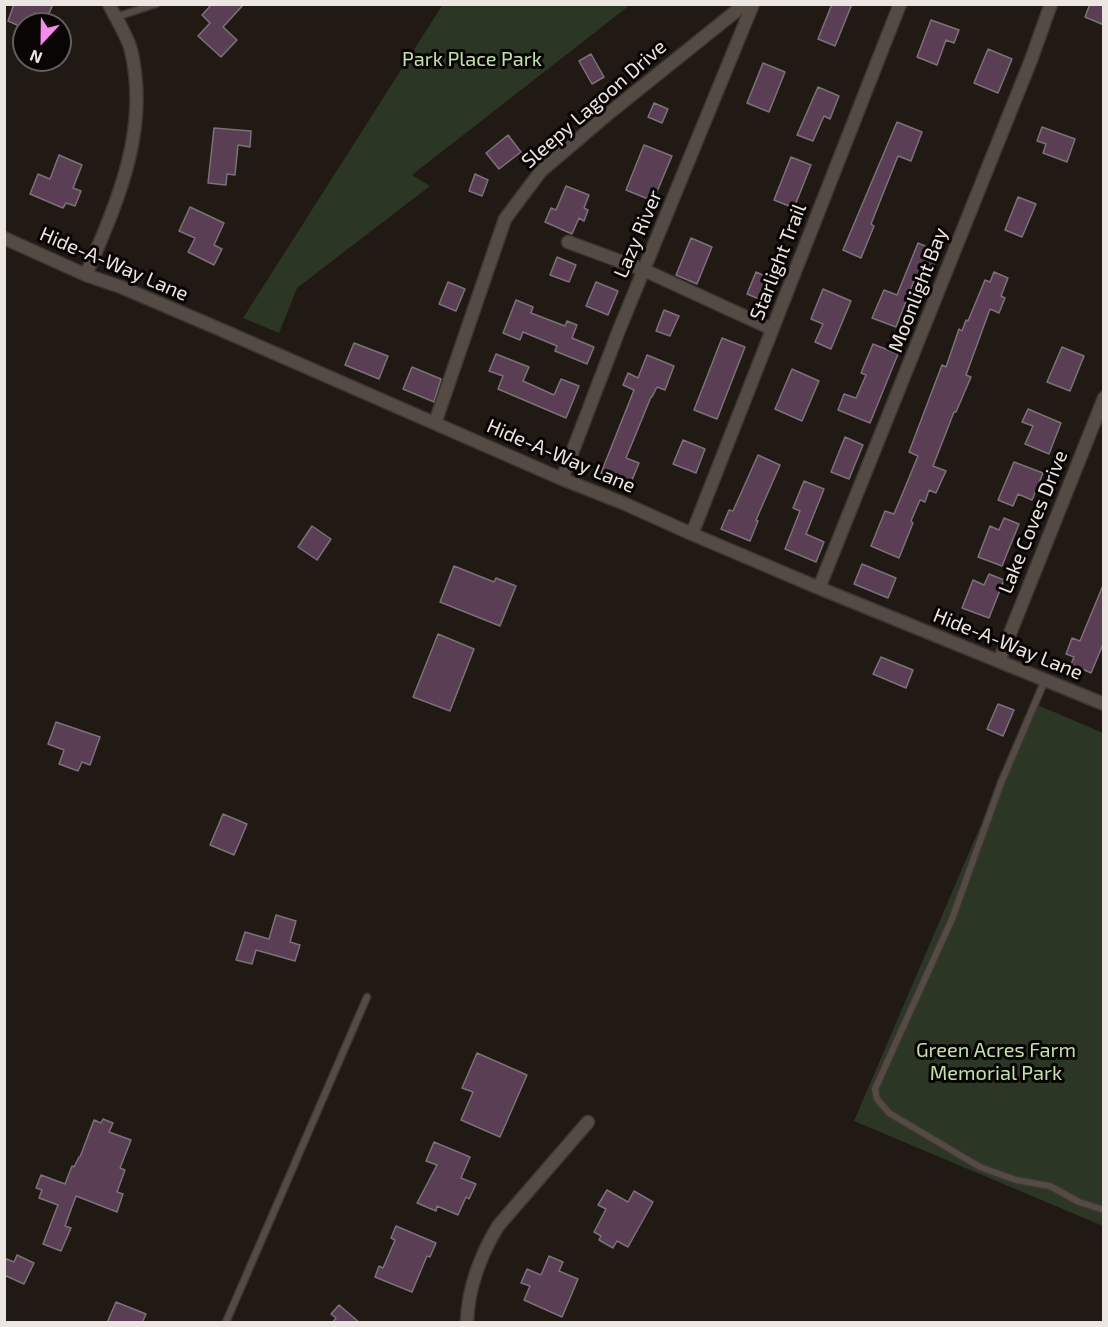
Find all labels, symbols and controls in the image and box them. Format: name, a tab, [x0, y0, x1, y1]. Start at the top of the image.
north arrow	[12, 12, 72, 72]
street label: Sleepy Lagoon Drive	[517, 35, 671, 173]
text: N	[27, 46, 45, 68]
park label: Park Place Park	[402, 47, 542, 71]
street label: Lazy River	[609, 186, 667, 282]
street label: Starlight Trail	[745, 200, 811, 324]
street label: Hide-A-Way Lane	[36, 222, 192, 306]
street label: Moonlight Bay	[883, 224, 953, 356]
street label: Hide-A-Way Lane	[483, 414, 639, 498]
street label: Lake Coves Drive	[993, 447, 1073, 597]
street label: Hide-A-Way Lane	[930, 603, 1086, 685]
park label: Green Acres Farm Memorial Park	[916, 1038, 1076, 1085]

